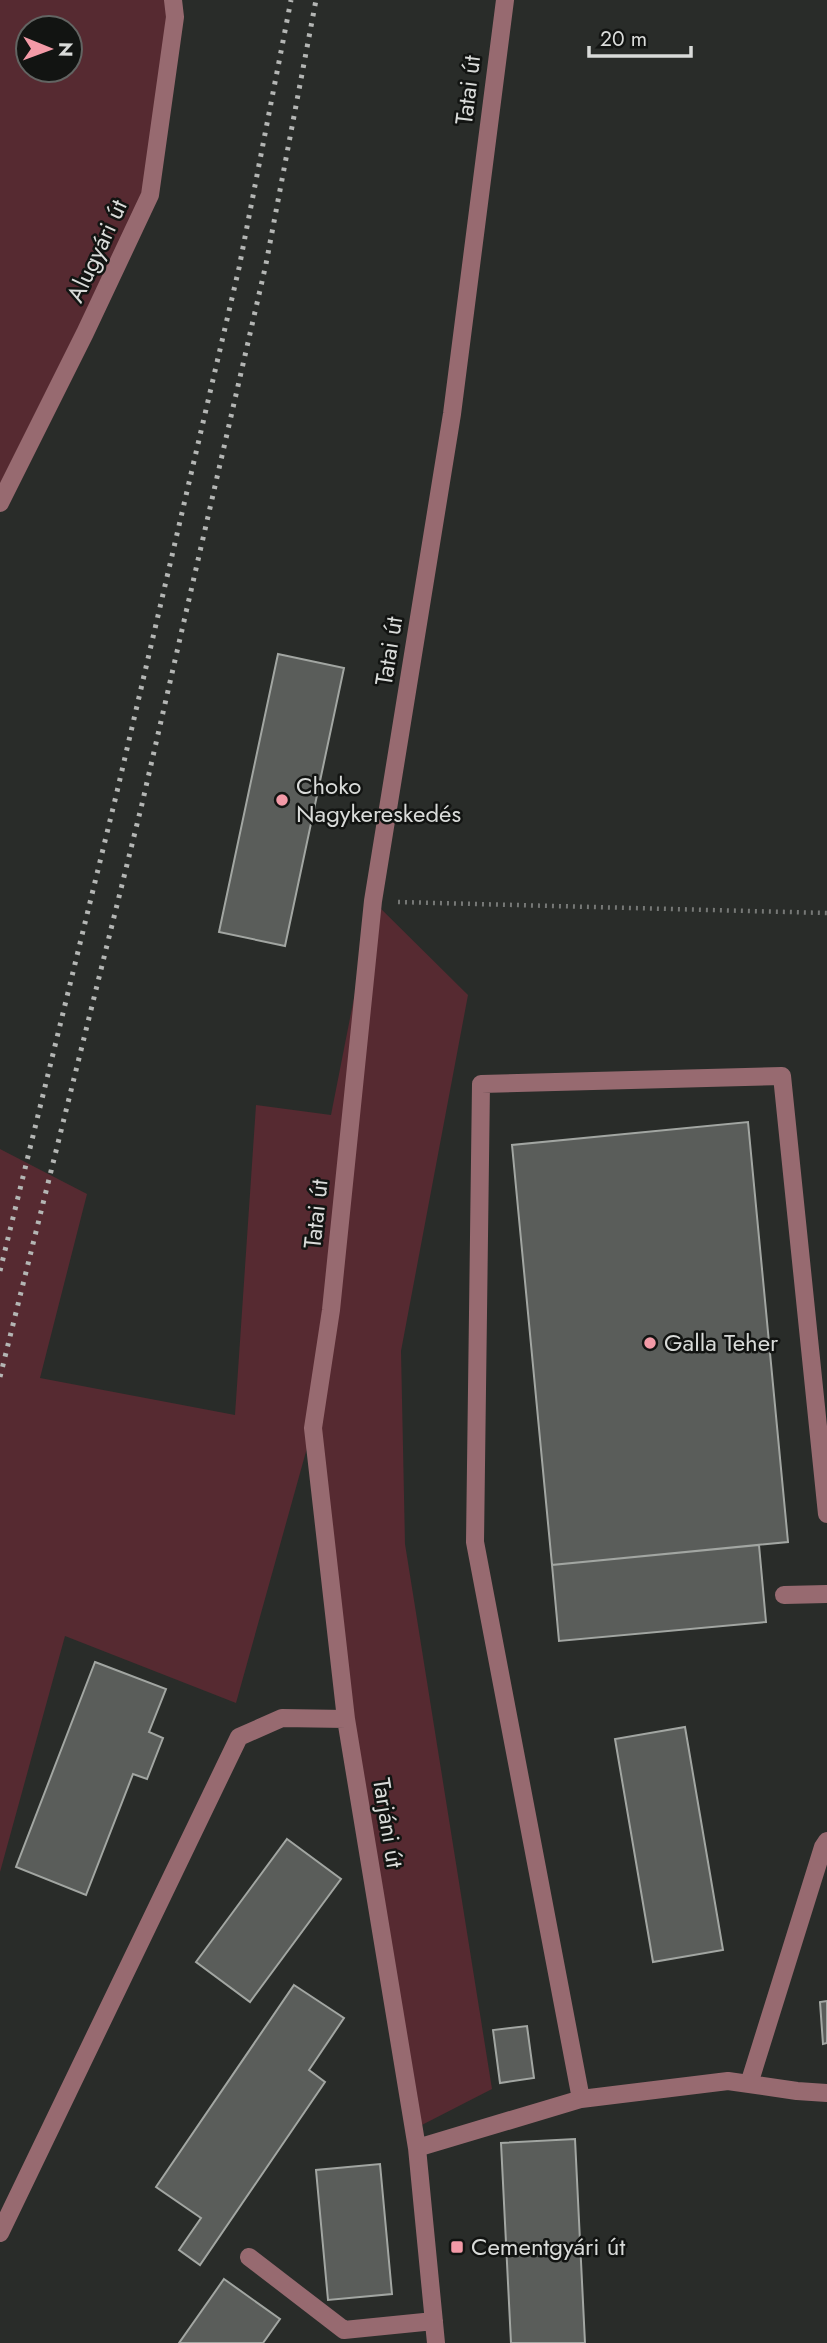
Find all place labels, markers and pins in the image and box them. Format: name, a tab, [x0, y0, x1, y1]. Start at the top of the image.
place label: Choko Nagykereskedés	[296, 768, 461, 831]
marker: Choko Nagykereskedés	[274, 792, 290, 808]
place label: Galla Teher	[664, 1325, 779, 1360]
marker: Galla Teher	[642, 1335, 658, 1351]
place label: Cementgyári út	[471, 2229, 625, 2264]
marker: Cementgyári út	[449, 2239, 465, 2255]

